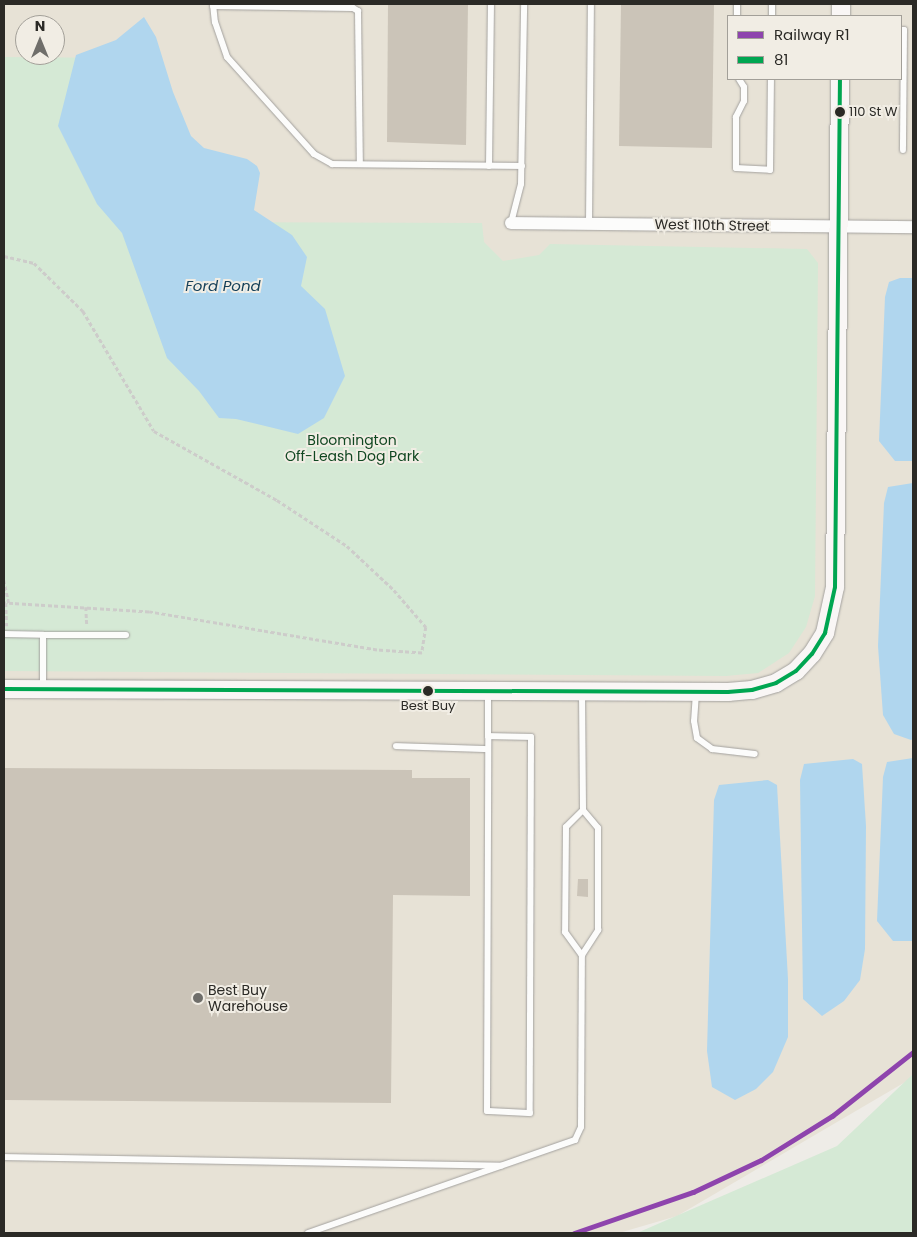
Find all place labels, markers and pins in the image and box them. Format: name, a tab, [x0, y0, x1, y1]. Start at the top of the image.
place label: 110 St W	[849, 104, 897, 120]
marker: 110 St W	[835, 107, 845, 117]
marker: Best Buy	[423, 686, 433, 696]
place label: Best Buy	[401, 698, 455, 714]
place label: Best Buy Warehouse	[208, 982, 288, 1014]
marker: Best Buy Warehouse	[192, 992, 204, 1004]

